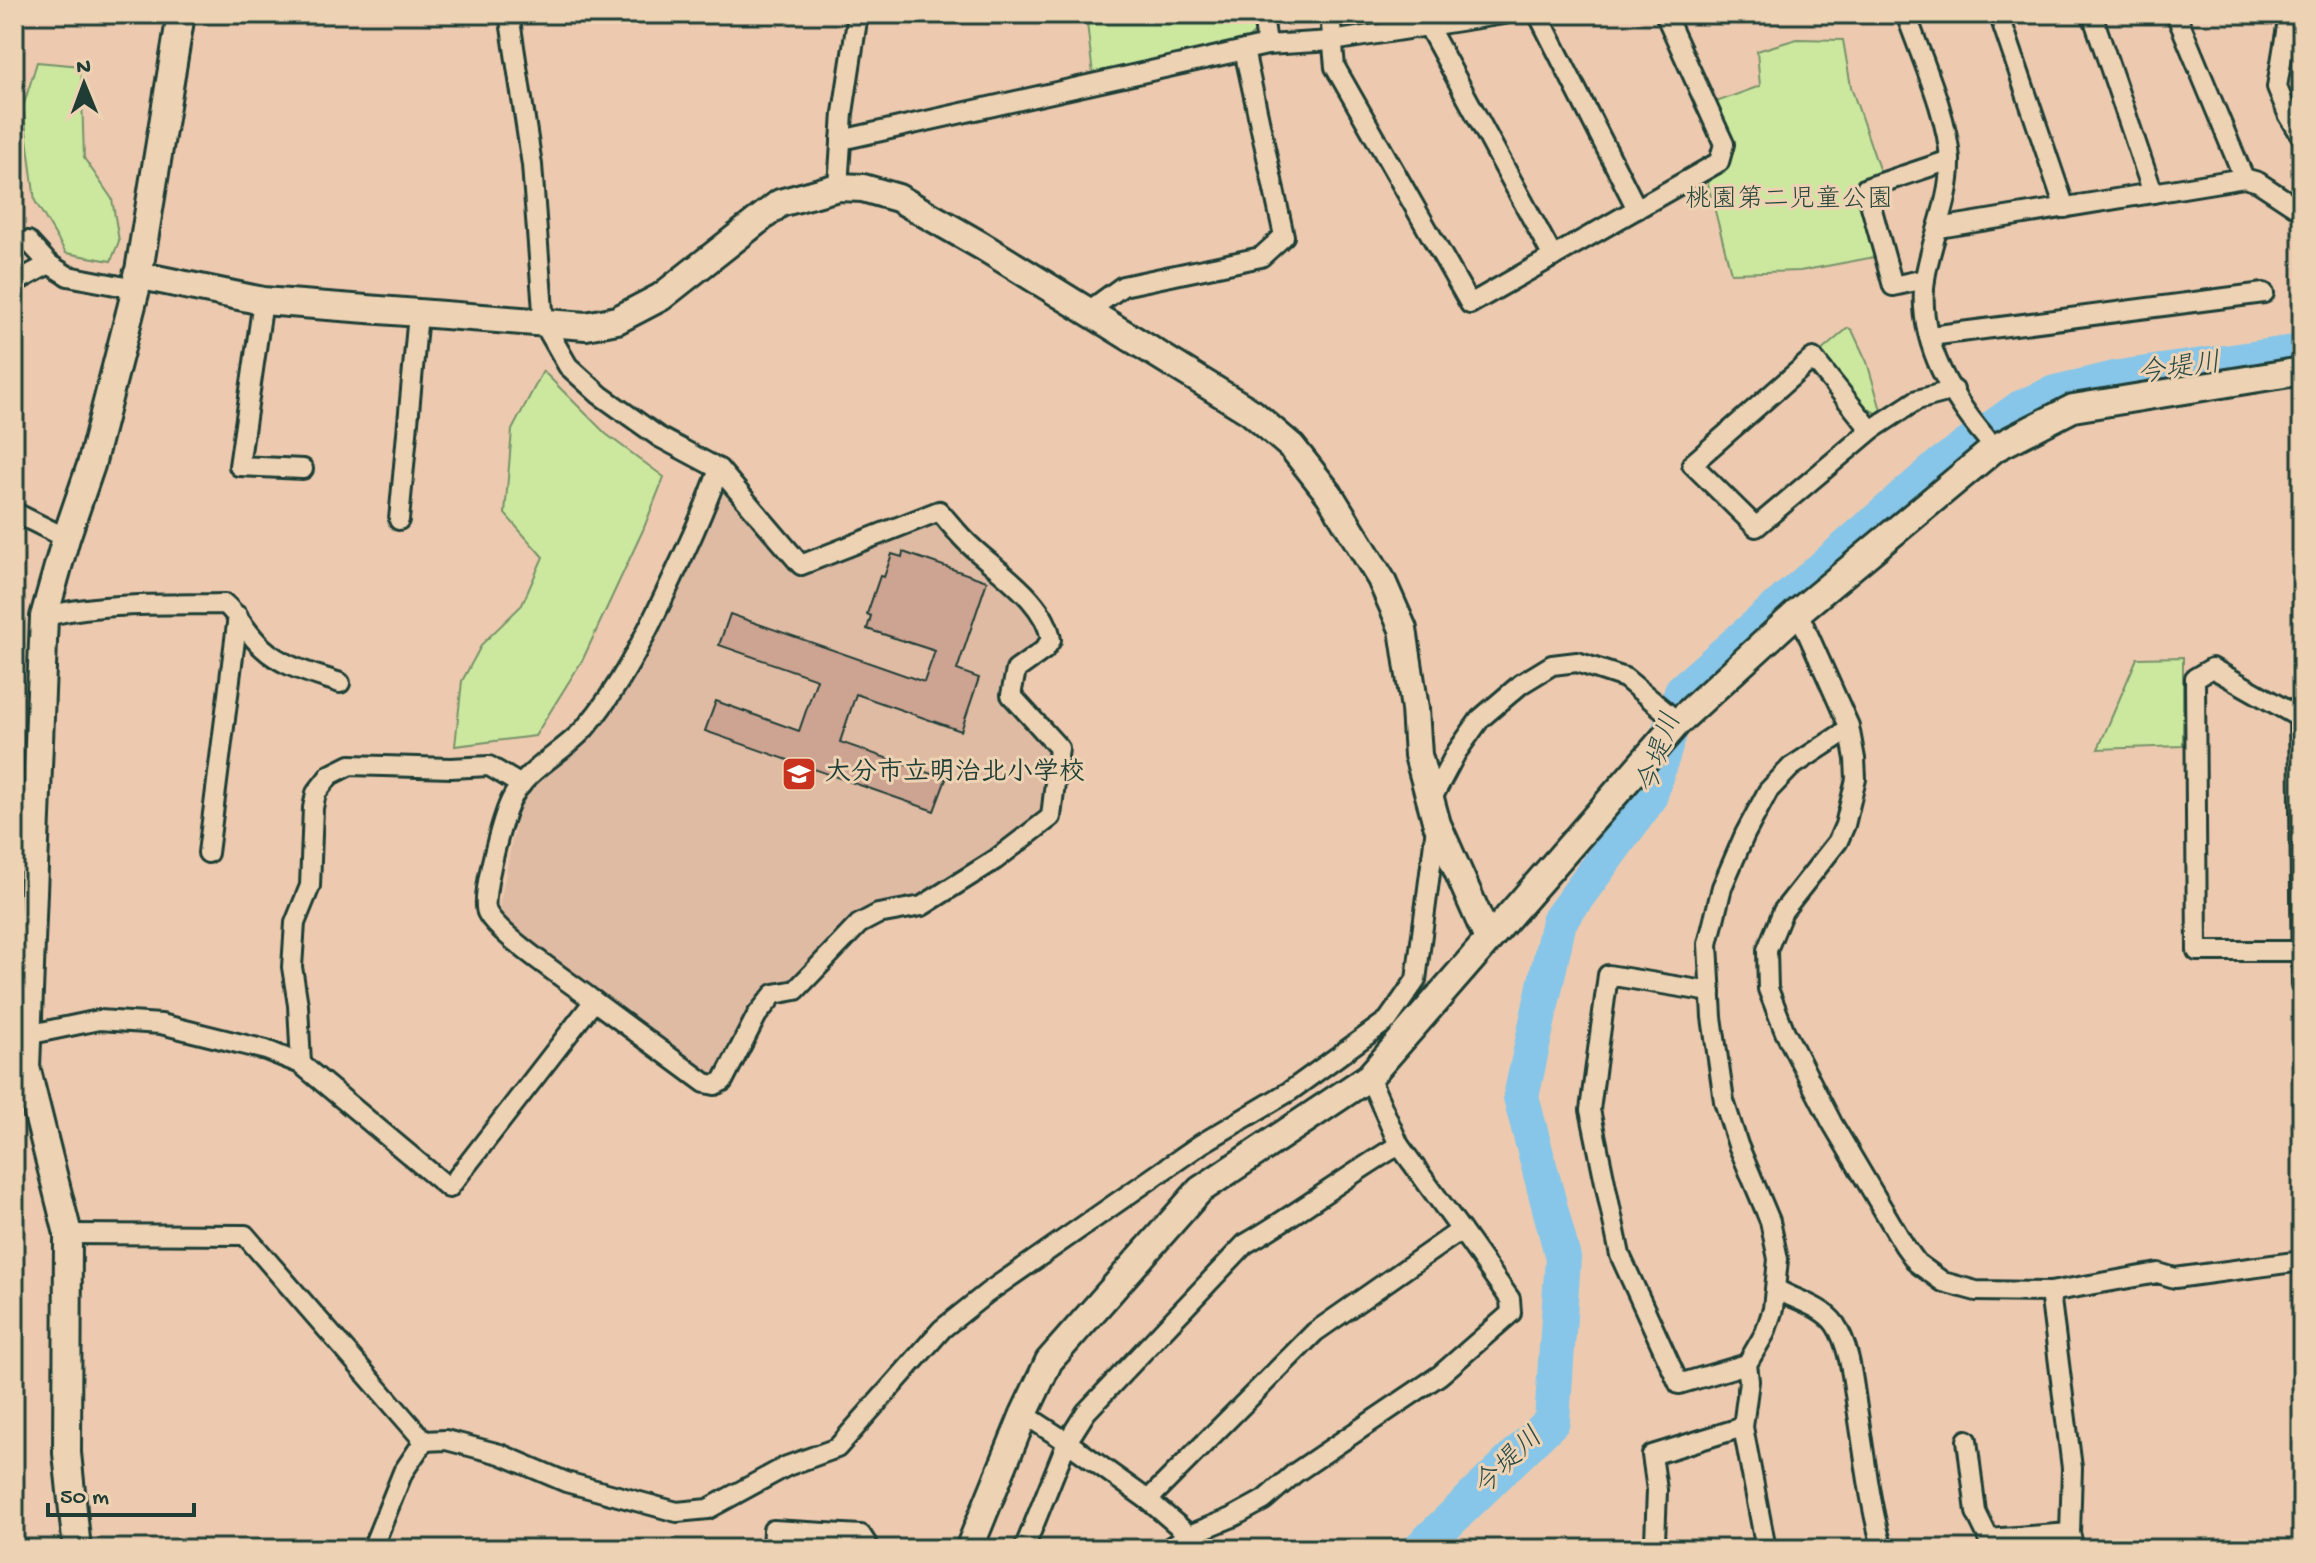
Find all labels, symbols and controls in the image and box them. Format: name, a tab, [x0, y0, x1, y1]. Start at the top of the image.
north arrow	[44, 44, 124, 124]
text: N	[76, 55, 91, 81]
park label: 桃園第二児童公園	[1685, 184, 1893, 217]
water label: 今堤川	[2135, 347, 2223, 392]
water label: 今堤川	[1631, 709, 1690, 799]
school or university icon: 大分市立明治北小学校	[780, 755, 818, 793]
place label: 大分市立明治北小学校	[825, 757, 1085, 790]
water label: 今堤川	[1467, 1421, 1551, 1504]
scale bar	[48, 1467, 194, 1517]
text: 50 m	[60, 1484, 109, 1513]

